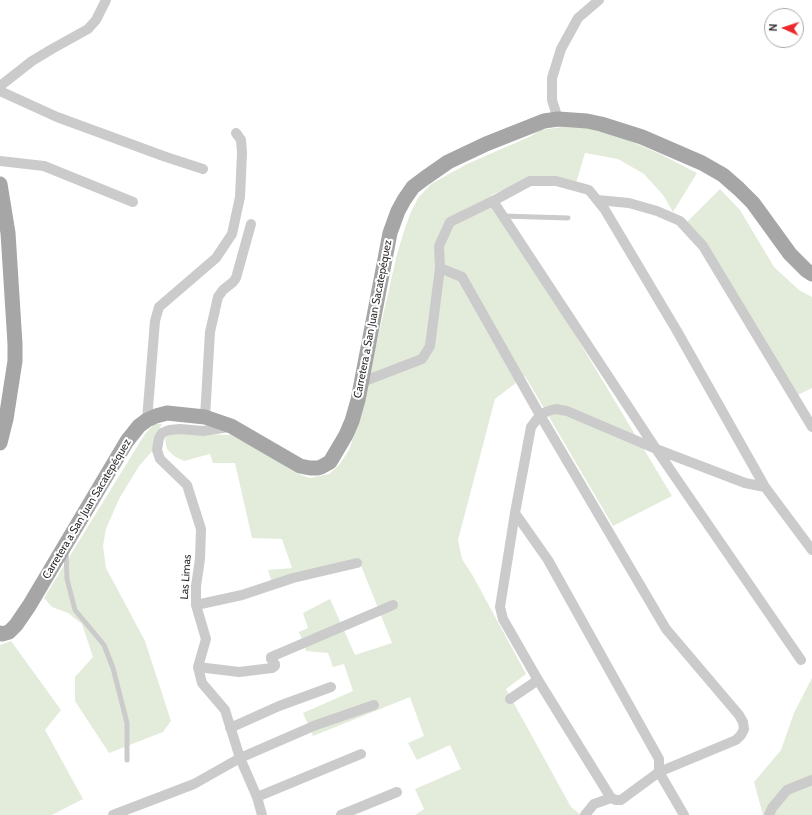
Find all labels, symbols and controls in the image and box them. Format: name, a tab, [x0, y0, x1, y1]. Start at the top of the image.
north arrow	[764, 8, 804, 48]
text: N	[766, 23, 780, 32]
street label: Carretera a San Juan Sacatepéquez	[351, 239, 395, 399]
street label: Carretera a San Juan Sacatepéquez	[40, 437, 134, 581]
street label: Las Limas	[178, 554, 194, 600]

